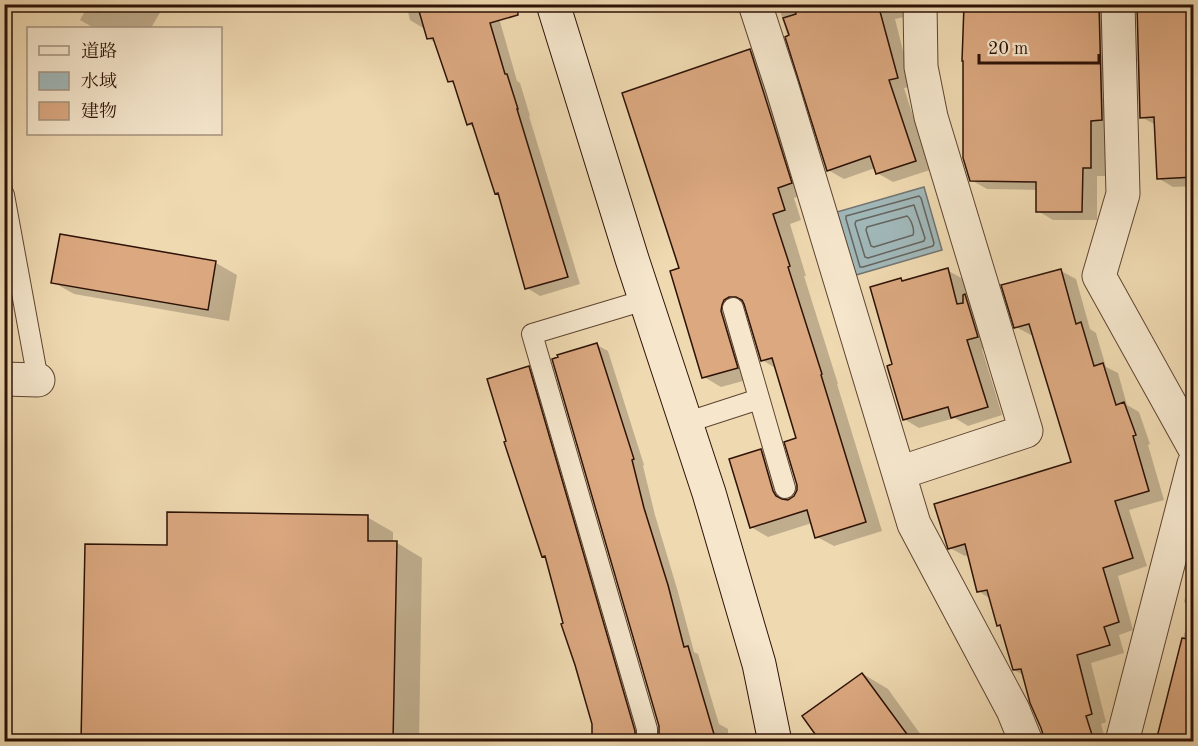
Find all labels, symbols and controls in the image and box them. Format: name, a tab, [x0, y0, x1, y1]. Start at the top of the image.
legend	[27, 27, 222, 135]
scale bar	[979, 27, 1099, 65]
text: 20 m	[988, 40, 1028, 58]
text: 道路	[81, 41, 117, 61]
text: 水域	[81, 71, 117, 91]
text: 建物	[81, 101, 117, 121]

